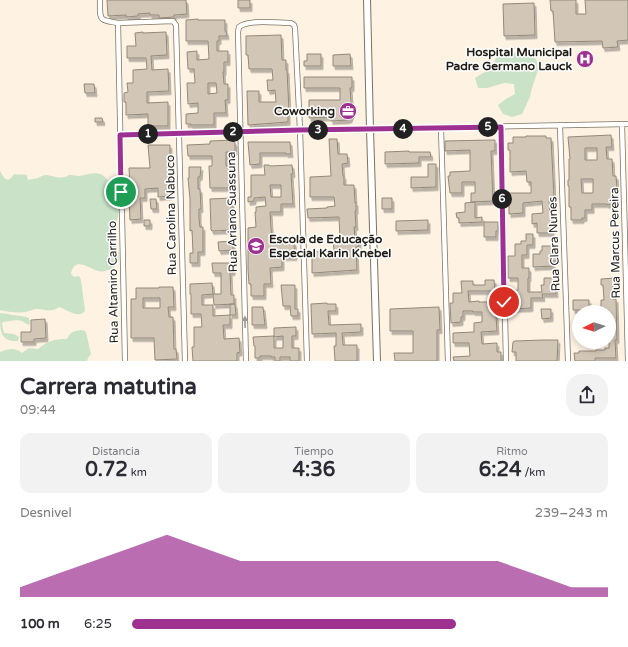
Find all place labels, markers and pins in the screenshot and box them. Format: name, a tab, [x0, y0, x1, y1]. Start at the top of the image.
place label: Hospital Municipal Padre Germano Lauck	[446, 45, 572, 73]
hospital icon: Hospital Municipal Padre Germano Lauck	[575, 49, 595, 69]
office icon: Coworking	[338, 101, 358, 121]
place label: Coworking	[274, 104, 335, 119]
pin: 5	[478, 117, 498, 137]
pin: 4	[393, 119, 413, 139]
pin: 3	[308, 120, 328, 140]
pin: 2	[223, 122, 243, 142]
pin: 1	[138, 124, 158, 144]
pin	[104, 175, 138, 209]
pin: 6	[492, 189, 512, 209]
place label: Escola de Educação Especial Karin Knebel	[269, 232, 391, 261]
school or university icon: Escola de Educação Especial Karin Knebel	[246, 236, 266, 256]
pin	[487, 285, 521, 319]

